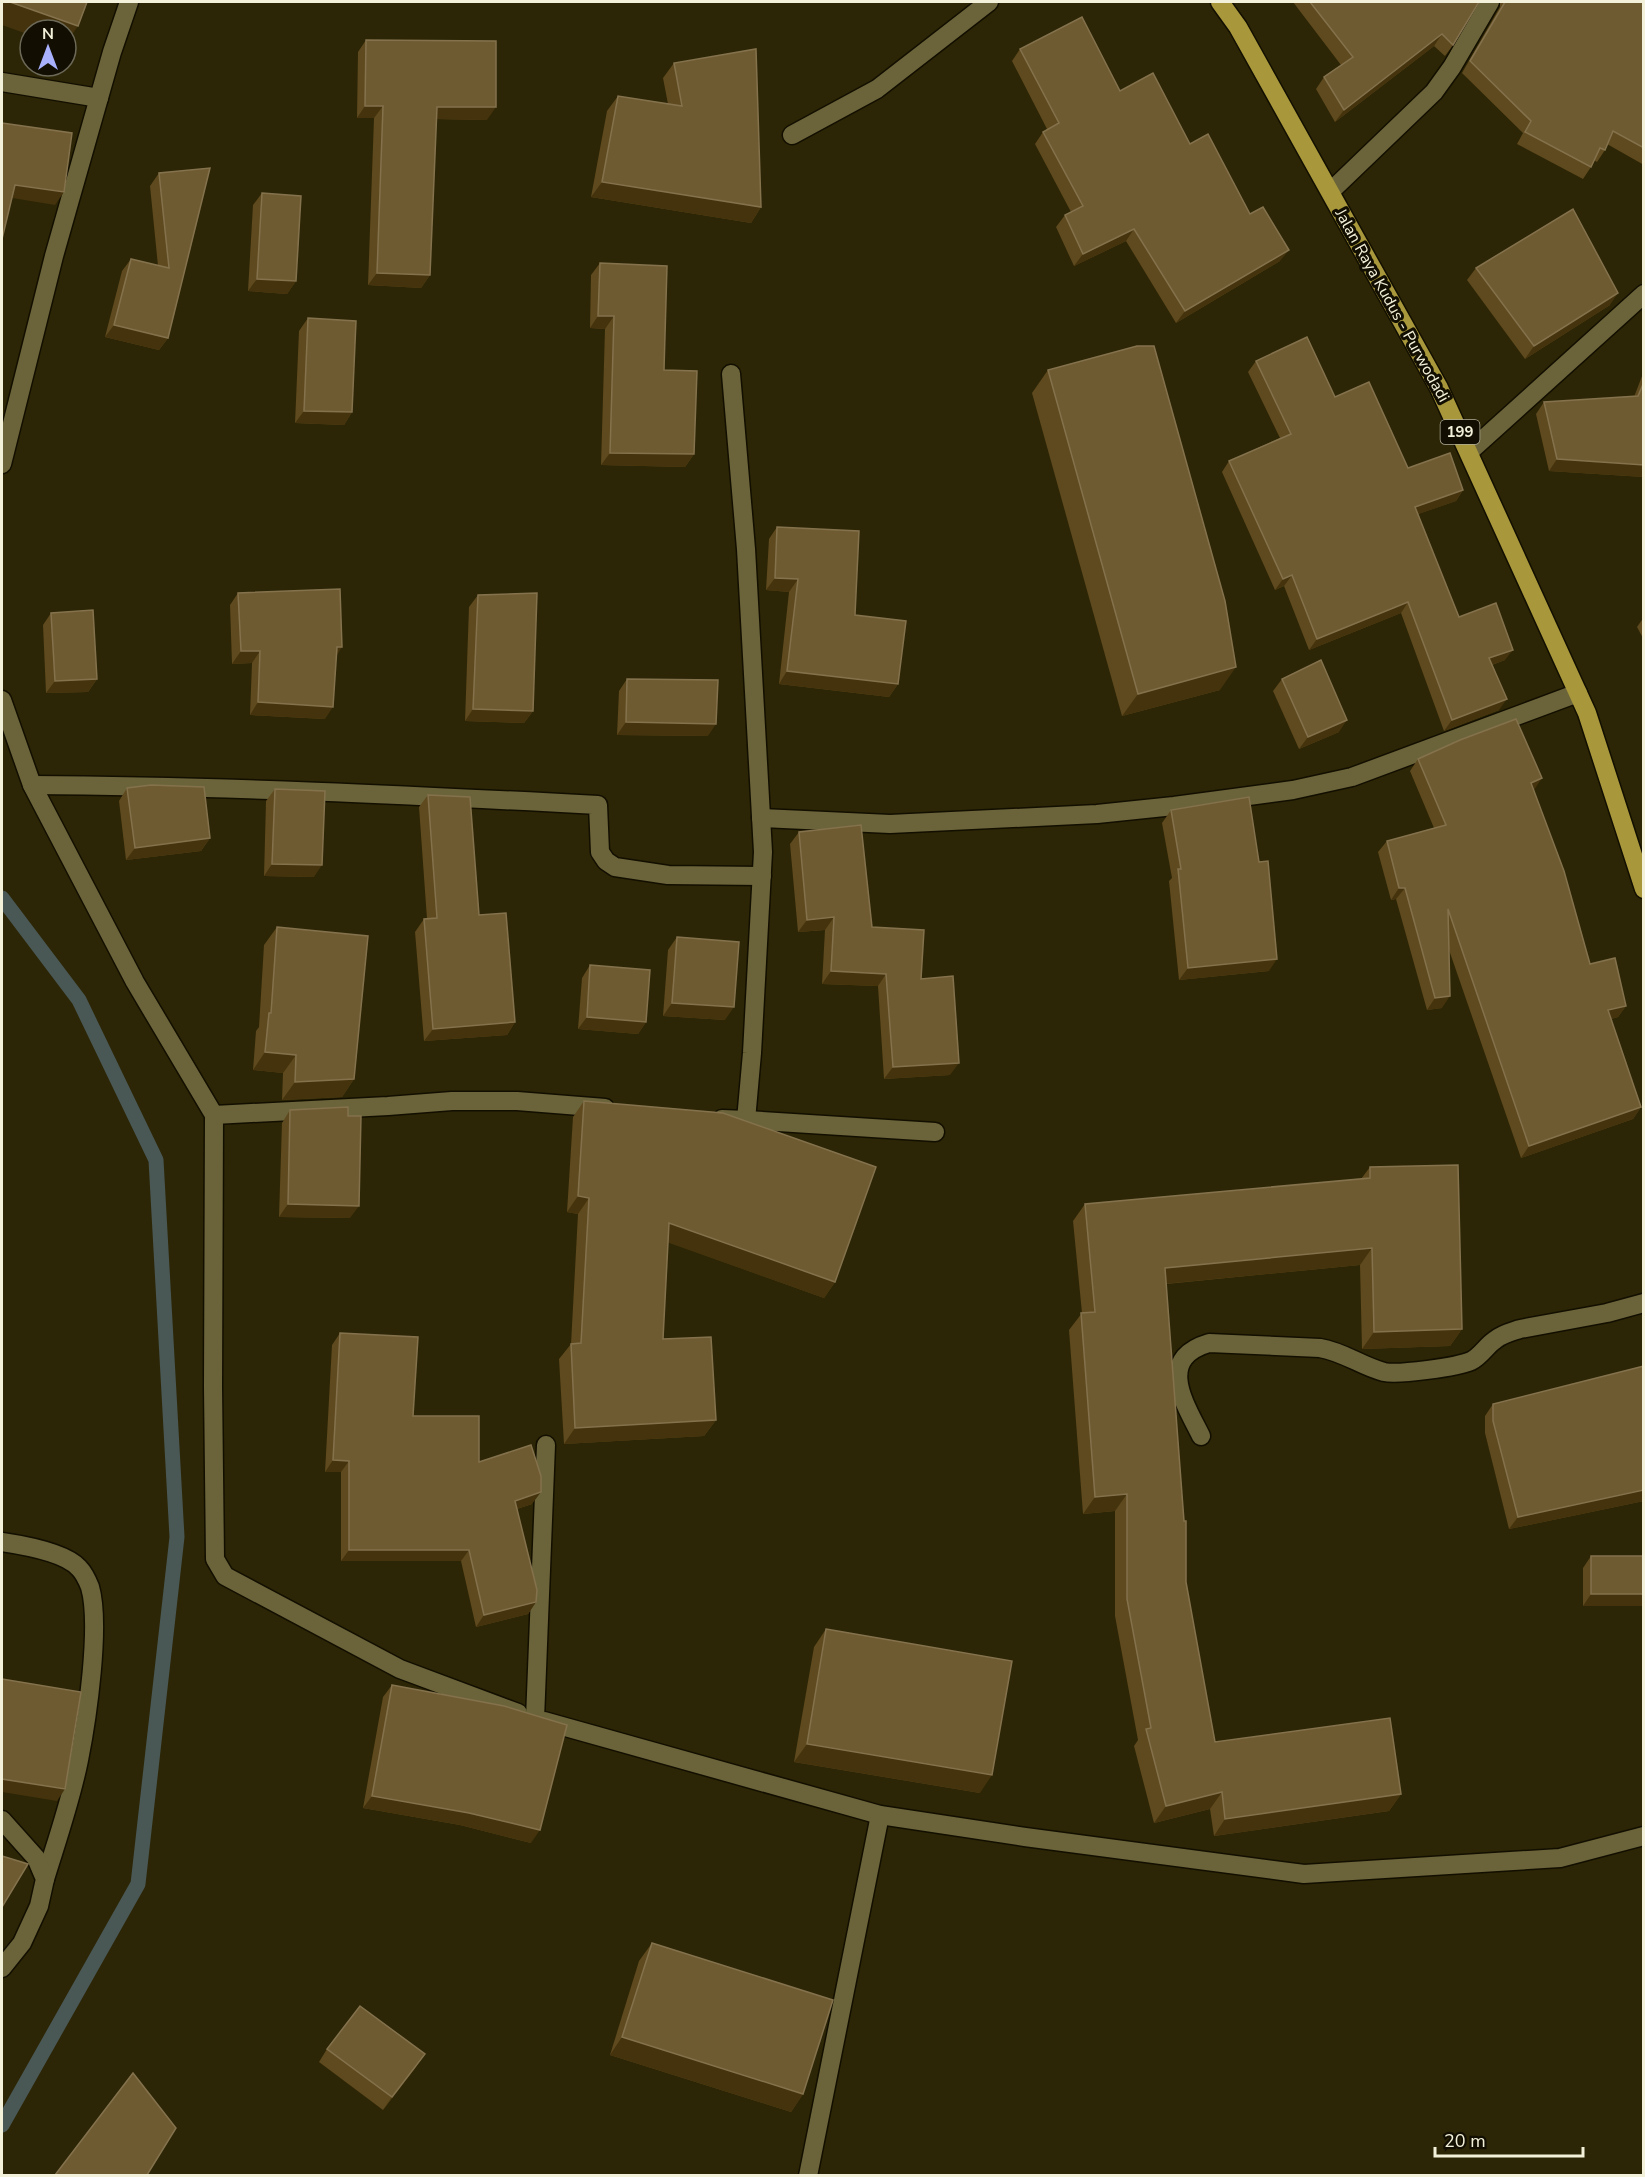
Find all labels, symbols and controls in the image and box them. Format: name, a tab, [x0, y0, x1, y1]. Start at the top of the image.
north arrow	[18, 18, 78, 78]
text: N	[42, 23, 54, 45]
street label: Jalan Raya Kudus - Purwodadi	[1329, 204, 1455, 406]
road number: 199	[1440, 420, 1480, 444]
scale bar	[1435, 2120, 1584, 2158]
text: 20 m	[1444, 2129, 1486, 2153]

